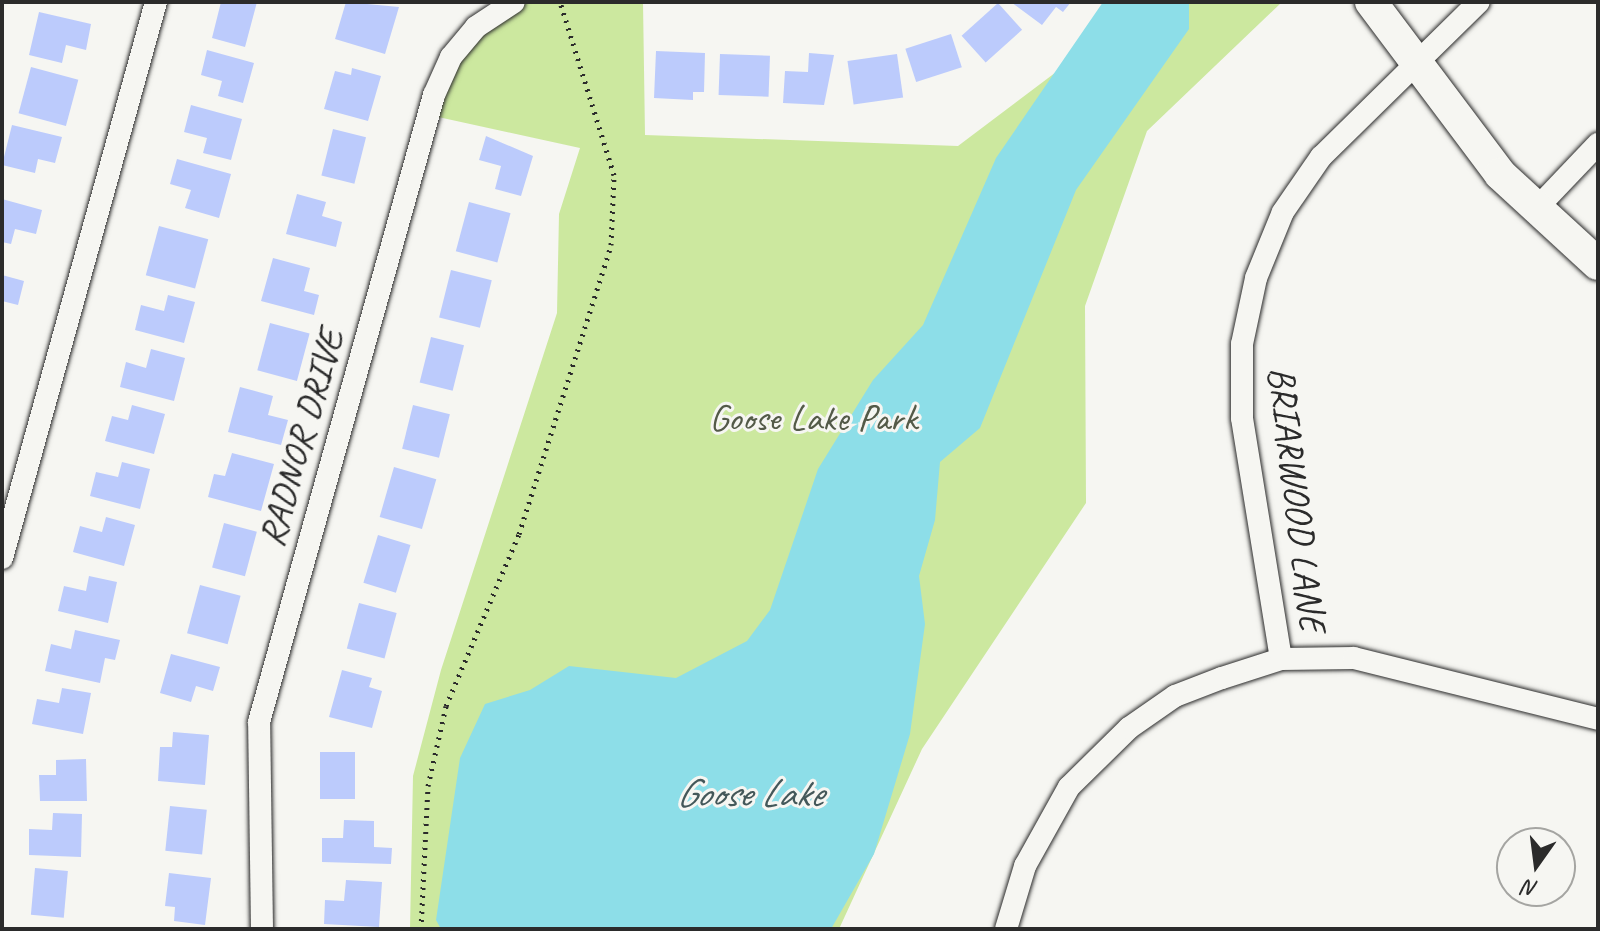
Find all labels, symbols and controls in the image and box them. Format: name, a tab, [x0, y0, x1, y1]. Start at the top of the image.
street label: RADNOR DRIVE	[248, 324, 354, 552]
street label: BRIARWOOD LANE	[1258, 365, 1336, 633]
park label: Goose Lake Park	[709, 395, 917, 441]
water label: Goose Lake	[676, 769, 822, 817]
north arrow	[1496, 827, 1576, 907]
text: N	[1521, 873, 1541, 904]

